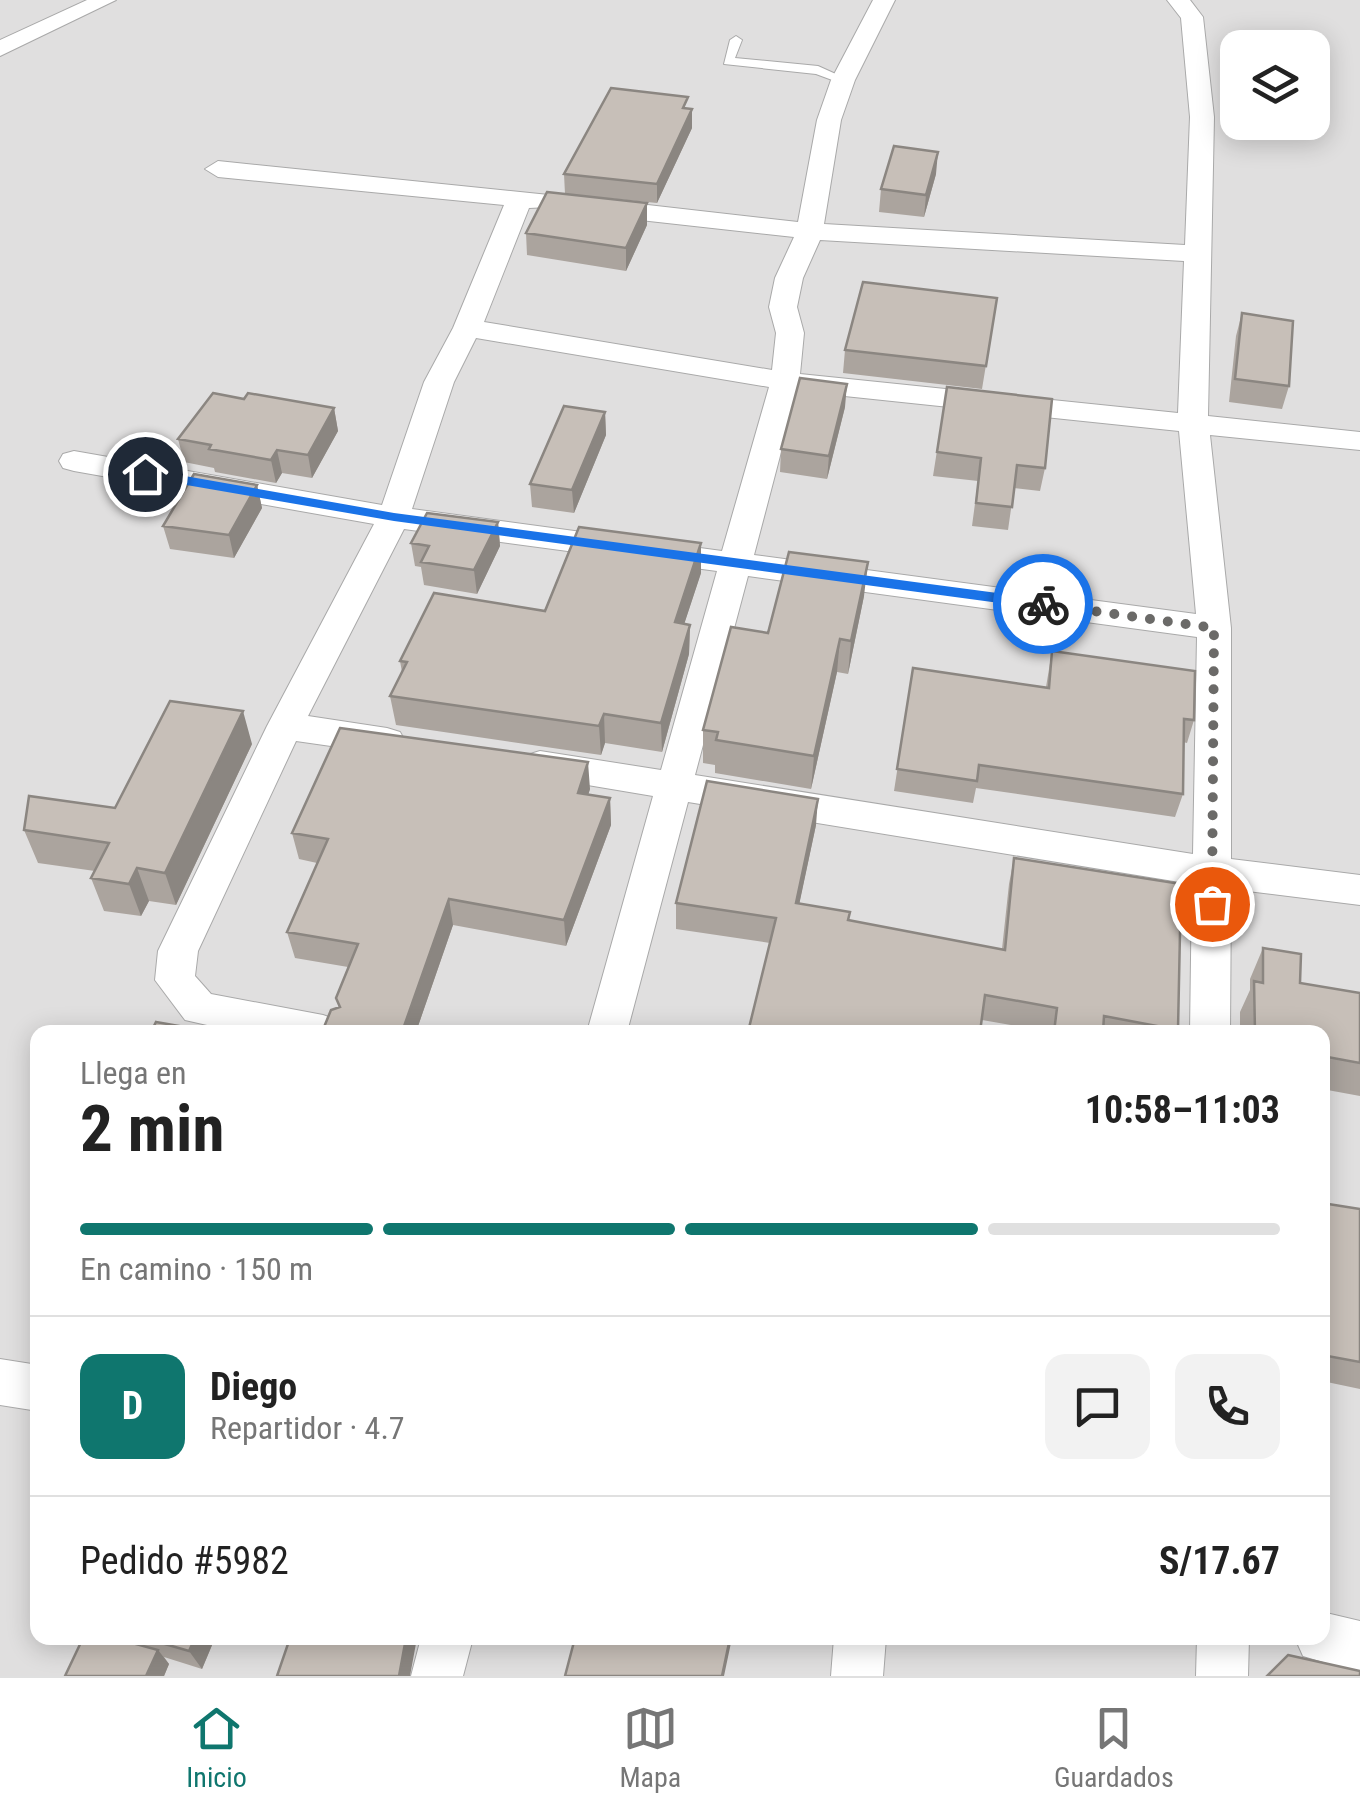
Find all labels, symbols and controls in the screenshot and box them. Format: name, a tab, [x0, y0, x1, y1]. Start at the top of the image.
map controls	[1220, 30, 1330, 140]
button: layers	[1220, 30, 1330, 140]
pin	[103, 432, 188, 517]
icon: home	[118, 447, 173, 502]
courier	[993, 554, 1093, 654]
icon: bike	[1016, 577, 1071, 632]
pin	[1170, 862, 1255, 947]
icon: bag	[1185, 877, 1240, 932]
text: Llega en	[80, 1054, 187, 1092]
text: 10:58–11:03	[1085, 1088, 1280, 1132]
text: 2 min	[80, 1091, 224, 1167]
text: En camino · 150 m	[80, 1250, 313, 1288]
button: chat	[1045, 1354, 1150, 1459]
button: phone	[1175, 1354, 1280, 1459]
text: Diego	[210, 1365, 297, 1409]
text: D	[122, 1384, 143, 1428]
text: Repartidor · 4.7	[210, 1409, 405, 1447]
text: Pedido #5982	[80, 1539, 289, 1583]
text: S/17.67	[1159, 1539, 1280, 1583]
tab: Inicio	[186, 1701, 247, 1794]
tab: Mapa	[619, 1701, 681, 1794]
tab: Guardados	[1054, 1701, 1174, 1794]

